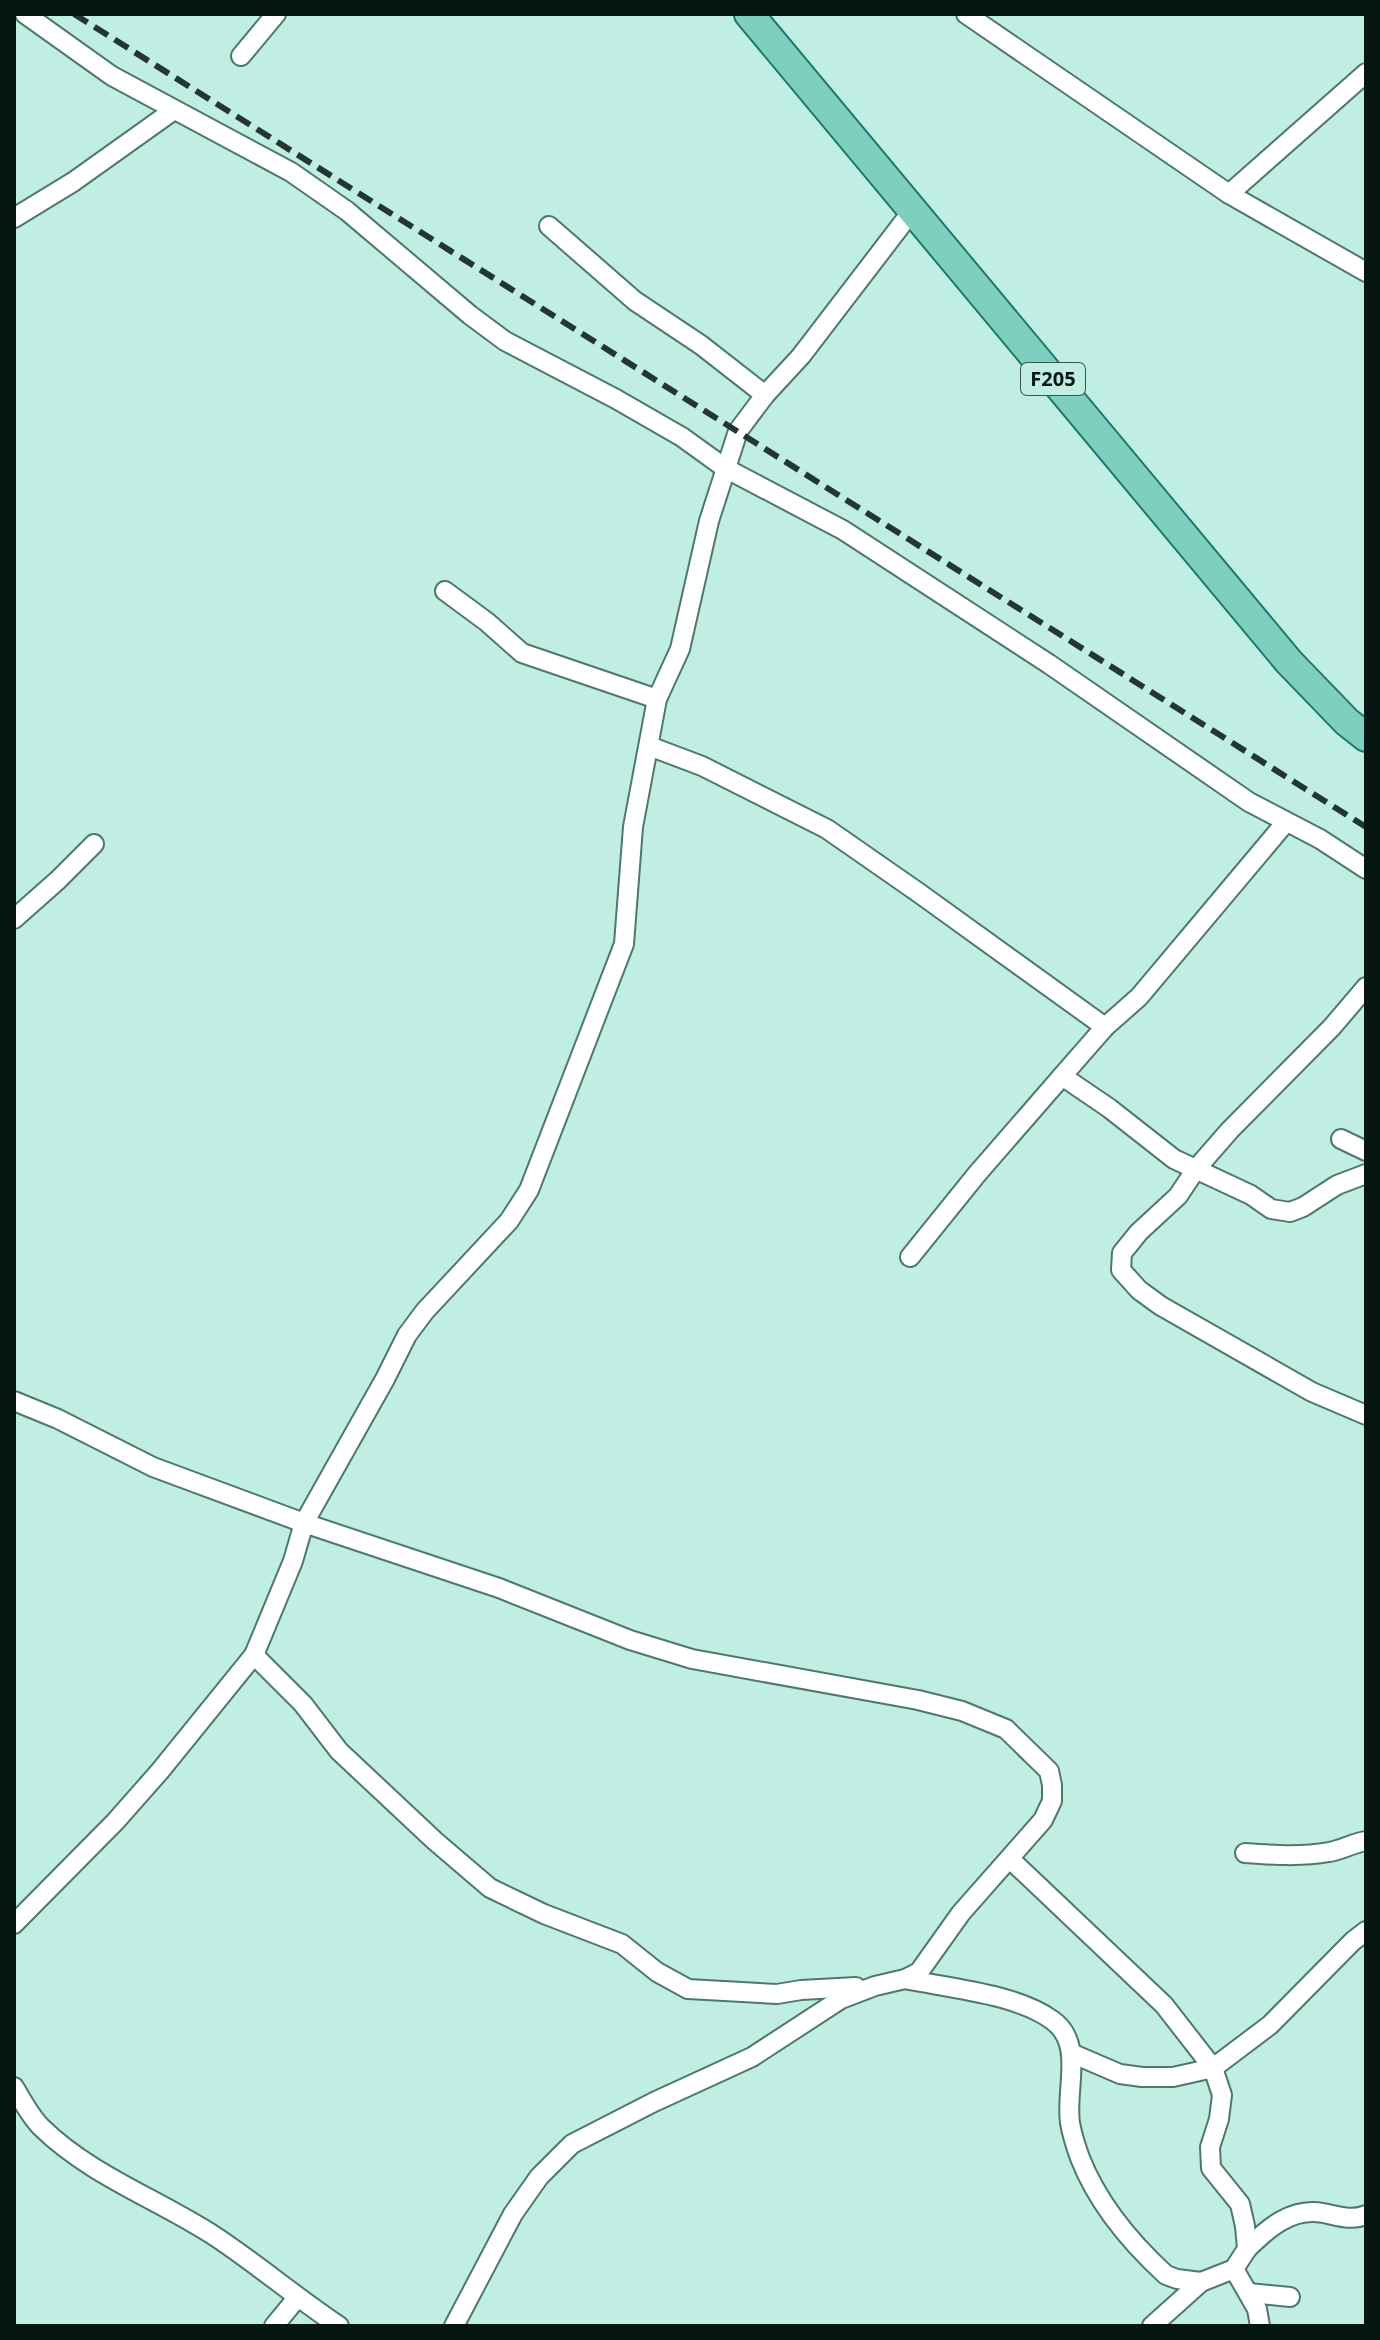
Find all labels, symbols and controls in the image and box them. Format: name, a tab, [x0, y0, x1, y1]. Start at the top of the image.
road number: F205	[1021, 363, 1085, 395]

